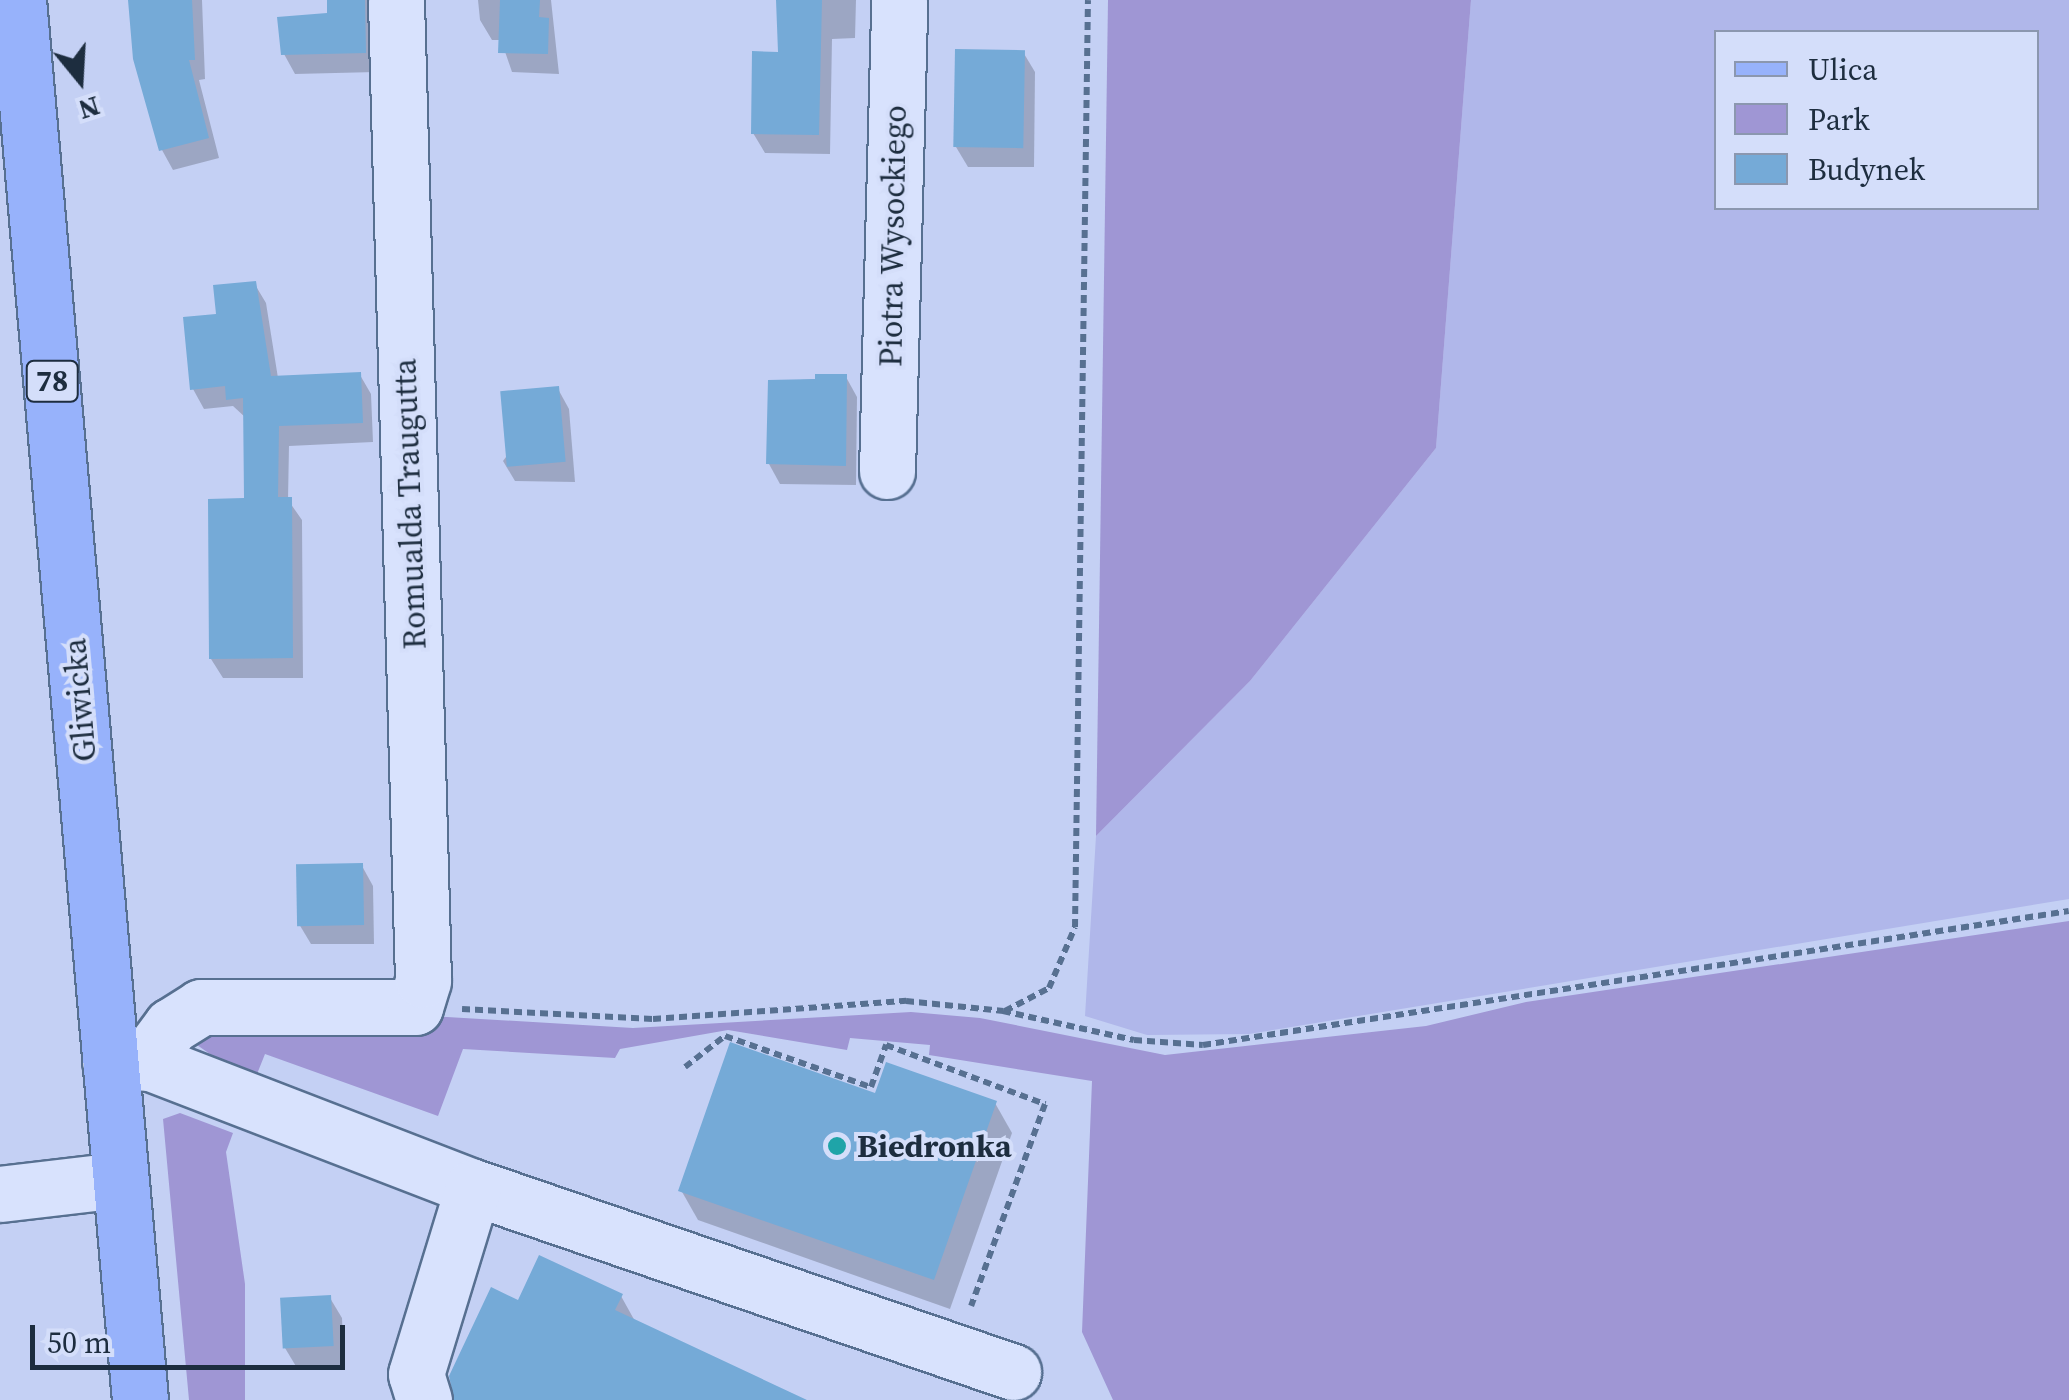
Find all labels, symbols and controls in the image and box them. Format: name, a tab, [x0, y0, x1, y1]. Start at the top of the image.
north arrow	[30, 30, 130, 130]
legend	[1714, 30, 2039, 210]
text: Ulica	[1808, 49, 1878, 90]
text: N	[74, 87, 105, 130]
text: Park	[1808, 99, 1870, 140]
street label: Piotra Wysockiego	[872, 104, 914, 368]
text: Budynek	[1808, 149, 1925, 190]
road number: 78	[24, 356, 80, 406]
street label: Romualda Traugutta	[386, 358, 434, 650]
street label: Gliwicka	[55, 637, 105, 763]
place label: Biedronka	[857, 1127, 1012, 1165]
marker: Biedronka	[826, 1135, 848, 1157]
scale bar	[35, 1305, 350, 1367]
text: 50 m	[47, 1322, 111, 1363]

